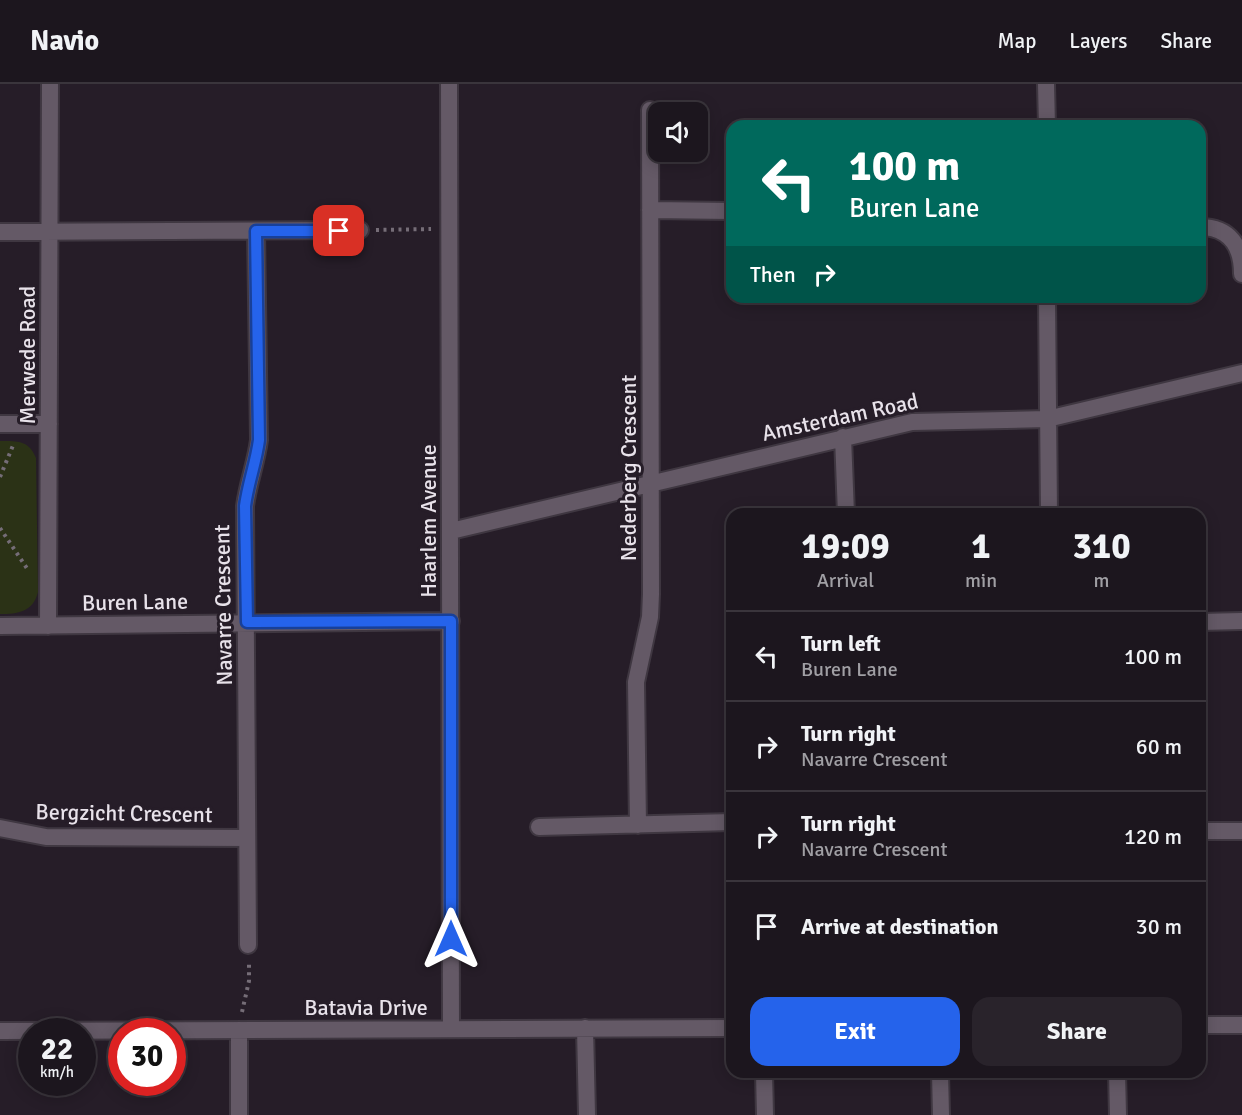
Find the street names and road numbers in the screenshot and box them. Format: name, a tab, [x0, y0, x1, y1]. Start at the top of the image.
street label: Merwede Road	[14, 286, 41, 424]
street label: Nederberg Crescent	[615, 375, 642, 561]
street label: Amsterdam Road	[759, 387, 921, 447]
street label: Haarlem Avenue	[415, 444, 442, 598]
street label: Navarre Crescent	[208, 524, 238, 686]
street label: Buren Lane	[82, 588, 188, 616]
street label: Bergzicht Crescent	[35, 798, 213, 828]
street label: Batavia Drive	[304, 994, 428, 1021]

